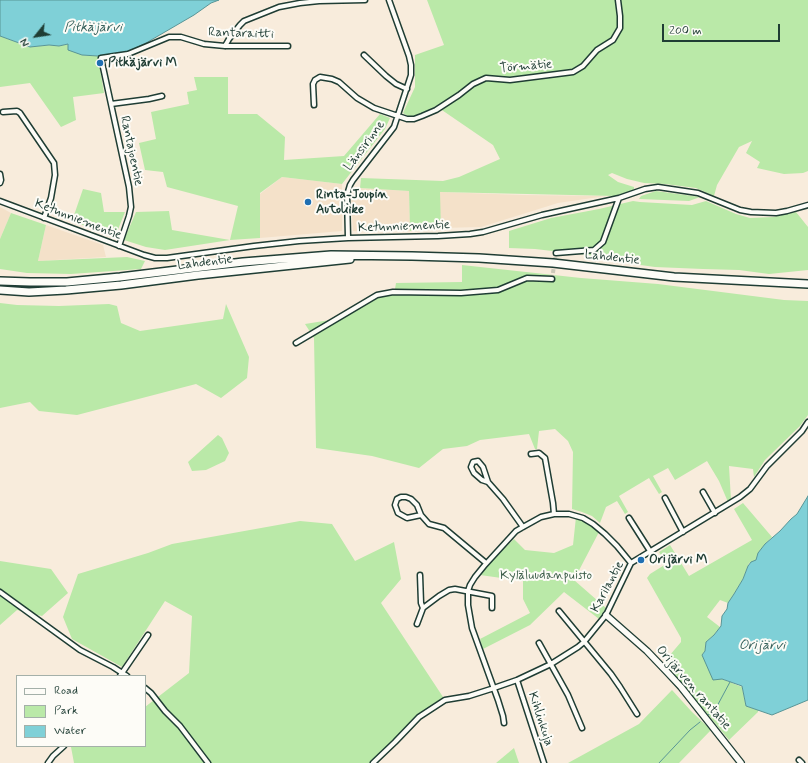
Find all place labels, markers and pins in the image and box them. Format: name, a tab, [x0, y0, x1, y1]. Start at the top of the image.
place label: Pitkäjärvi M	[108, 55, 177, 71]
marker: Pitkäjärvi M	[95, 58, 105, 68]
place label: Rinta-Joupin Autoliike	[316, 187, 388, 218]
marker: Rinta-Joupin Autoliike	[303, 197, 313, 207]
place label: Orijärvi M	[649, 552, 707, 568]
marker: Orijärvi M	[636, 555, 646, 565]

